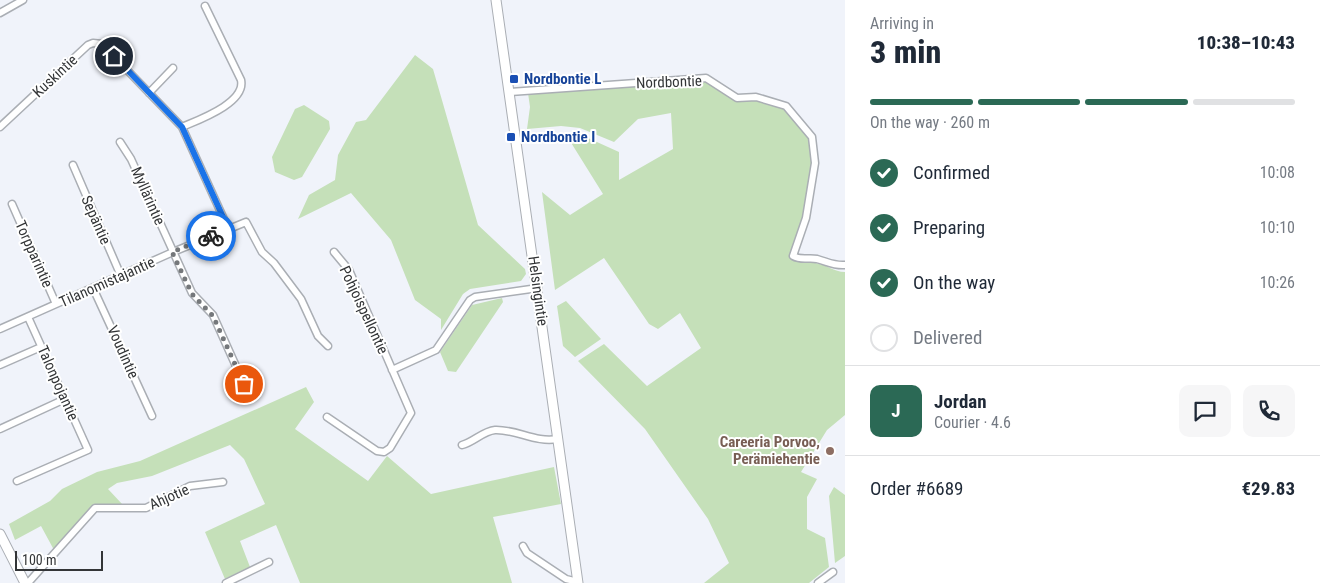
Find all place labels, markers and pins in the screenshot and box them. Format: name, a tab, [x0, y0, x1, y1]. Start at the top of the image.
pin	[93, 35, 135, 77]
place label: Nordbontie L	[524, 70, 601, 88]
marker: Nordbontie L	[508, 73, 520, 85]
place label: Nordbontie I	[521, 128, 595, 146]
marker: Nordbontie I	[505, 131, 517, 143]
pin	[223, 363, 265, 405]
place label: Careeria Porvoo, Perämiehentie	[720, 433, 820, 468]
marker: Careeria Porvoo, Perämiehentie	[824, 445, 836, 457]

